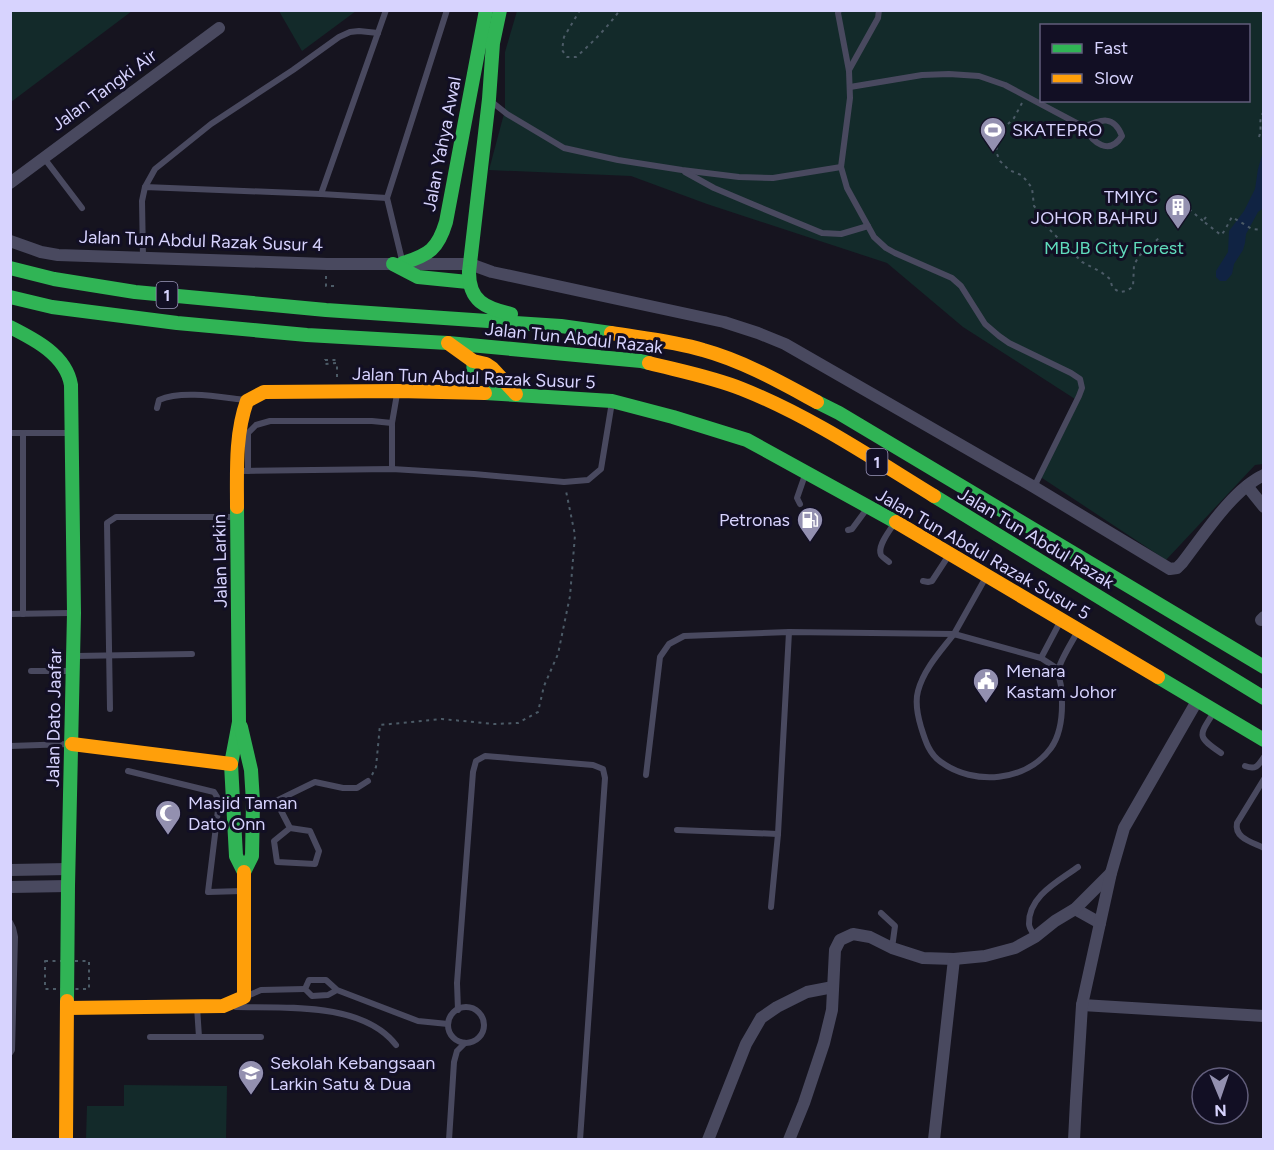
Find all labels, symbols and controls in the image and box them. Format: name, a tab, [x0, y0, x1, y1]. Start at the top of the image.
legend	[1040, 24, 1250, 102]
text: Fast	[1094, 37, 1128, 59]
street label: Jalan Tangki Air	[47, 45, 161, 135]
text: Slow	[1094, 67, 1133, 89]
street label: Jalan Yahya Awal	[418, 75, 466, 213]
sports icon: SKATEPRO	[978, 115, 1008, 153]
place label: SKATEPRO	[1012, 119, 1102, 141]
place label: TMIYC JOHOR BAHRU	[1031, 186, 1158, 229]
building icon: TMIYC JOHOR BAHRU	[1163, 192, 1193, 230]
street label: Jalan Tun Abdul Razak Susur 4	[79, 226, 323, 256]
park label: MBJB City Forest	[1044, 237, 1184, 259]
road number: 1	[156, 282, 178, 308]
street label: Jalan Tun Abdul Razak	[484, 318, 664, 358]
street label: Jalan Tun Abdul Razak Susur 5	[352, 363, 596, 393]
road number: 1	[866, 449, 888, 475]
street label: Jalan Tun Abdul Razak	[954, 483, 1118, 594]
street label: Jalan Tun Abdul Razak Susur 5	[872, 484, 1094, 624]
fuel station icon: Petronas	[795, 505, 825, 543]
place label: Petronas	[719, 509, 790, 531]
street label: Jalan Larkin	[208, 514, 232, 608]
street label: Jalan Dato Jaafar	[42, 648, 66, 788]
place label: Menara Kastam Johor	[1006, 660, 1116, 703]
public building icon: Menara Kastam Johor	[971, 666, 1001, 704]
place label: Masjid Taman Dato Onn	[188, 792, 297, 835]
mosque icon: Masjid Taman Dato Onn	[153, 798, 183, 836]
place label: Sekolah Kebangsaan Larkin Satu & Dua	[270, 1052, 435, 1095]
school or university icon: Sekolah Kebangsaan Larkin Satu & Dua	[236, 1058, 266, 1096]
north arrow	[1190, 1066, 1250, 1126]
text: N	[1214, 1101, 1227, 1120]

